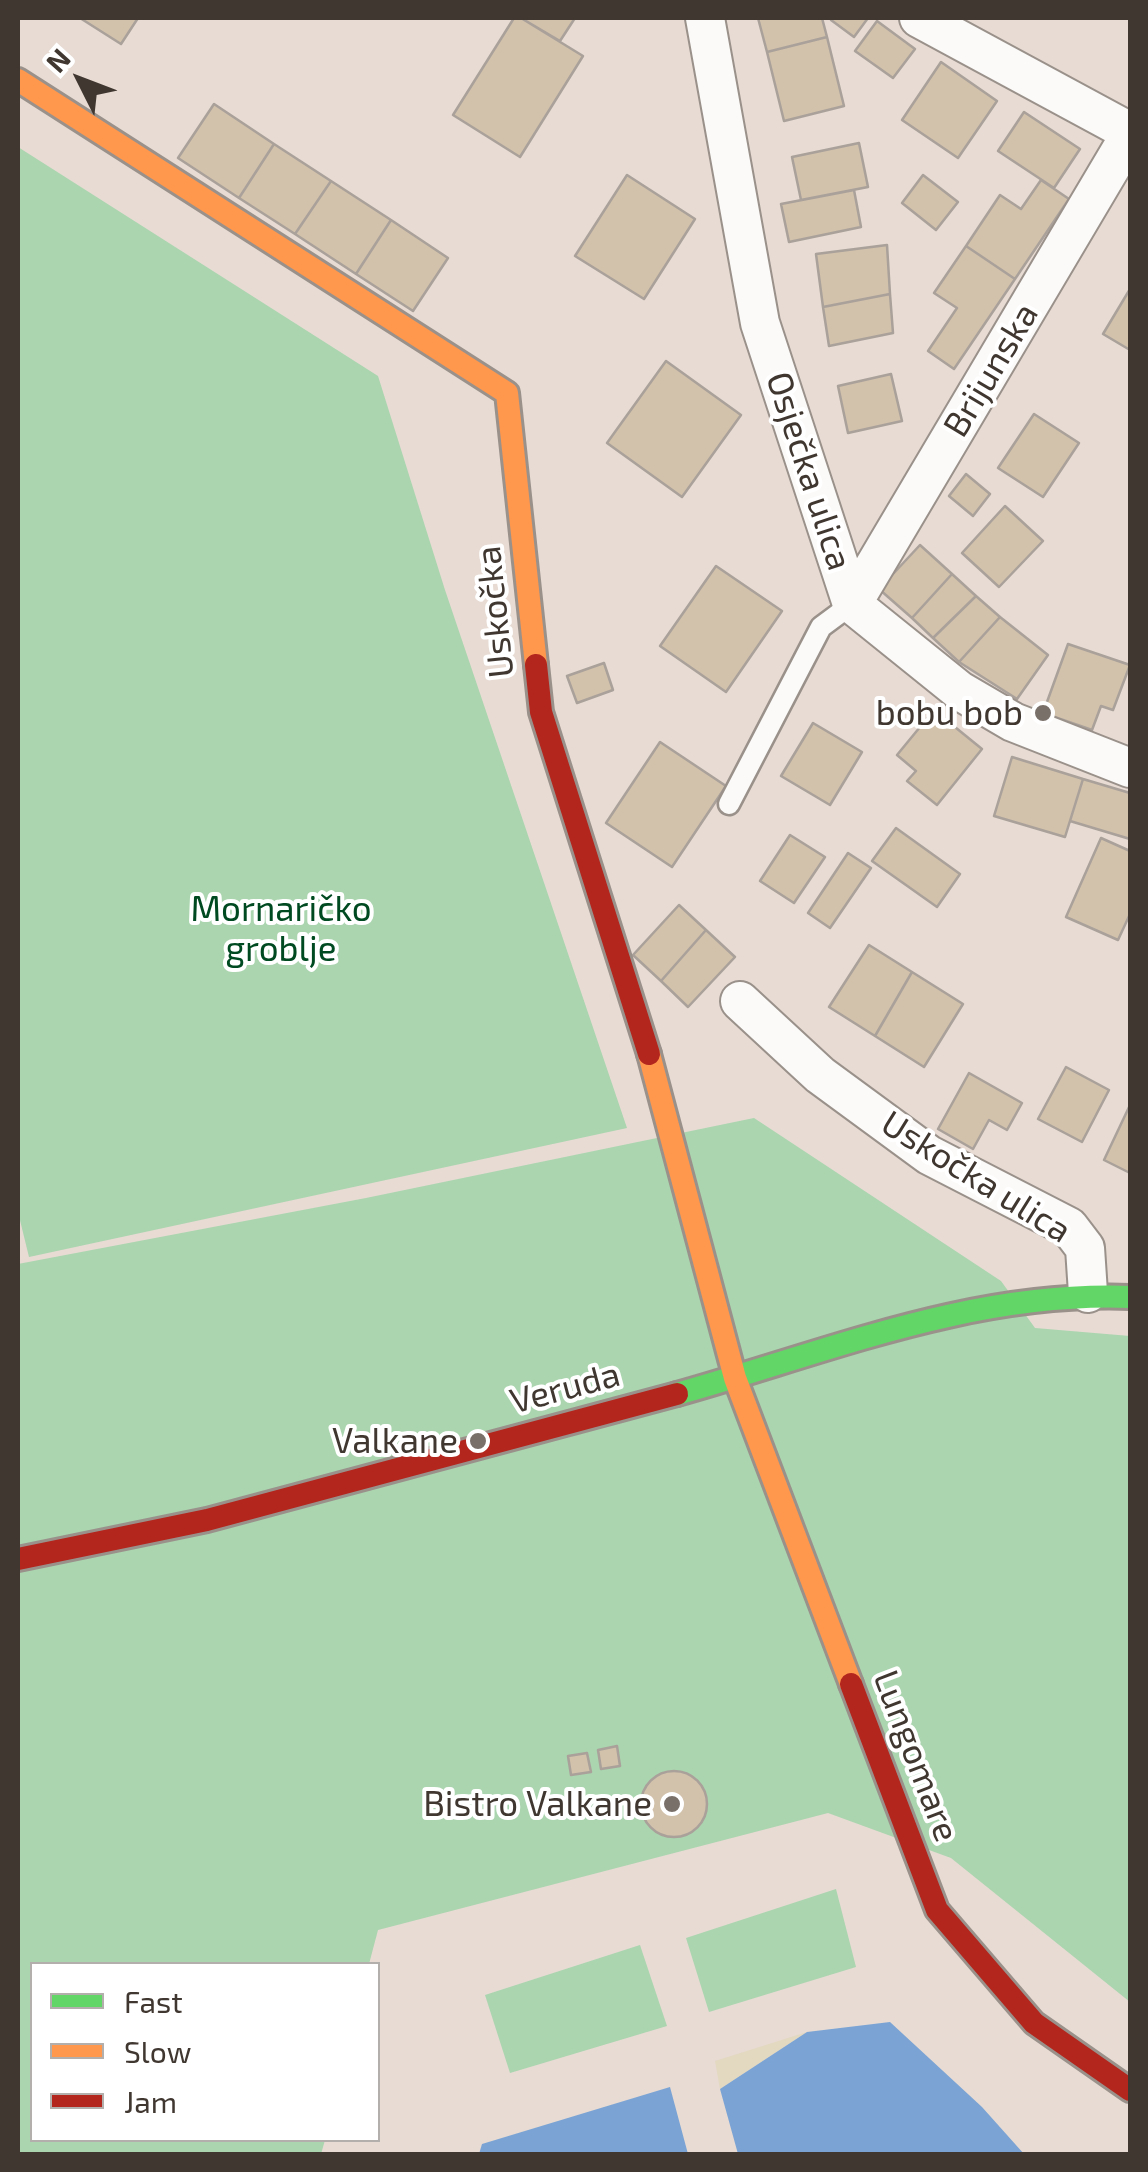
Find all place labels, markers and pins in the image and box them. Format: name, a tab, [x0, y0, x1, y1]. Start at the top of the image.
place label: bobu bob	[876, 692, 1023, 734]
marker: bobu bob	[1032, 702, 1054, 724]
place label: Valkane	[332, 1420, 458, 1462]
marker: Valkane	[467, 1430, 489, 1452]
place label: Bistro Valkane	[423, 1783, 652, 1825]
marker: Bistro Valkane	[661, 1793, 683, 1815]

